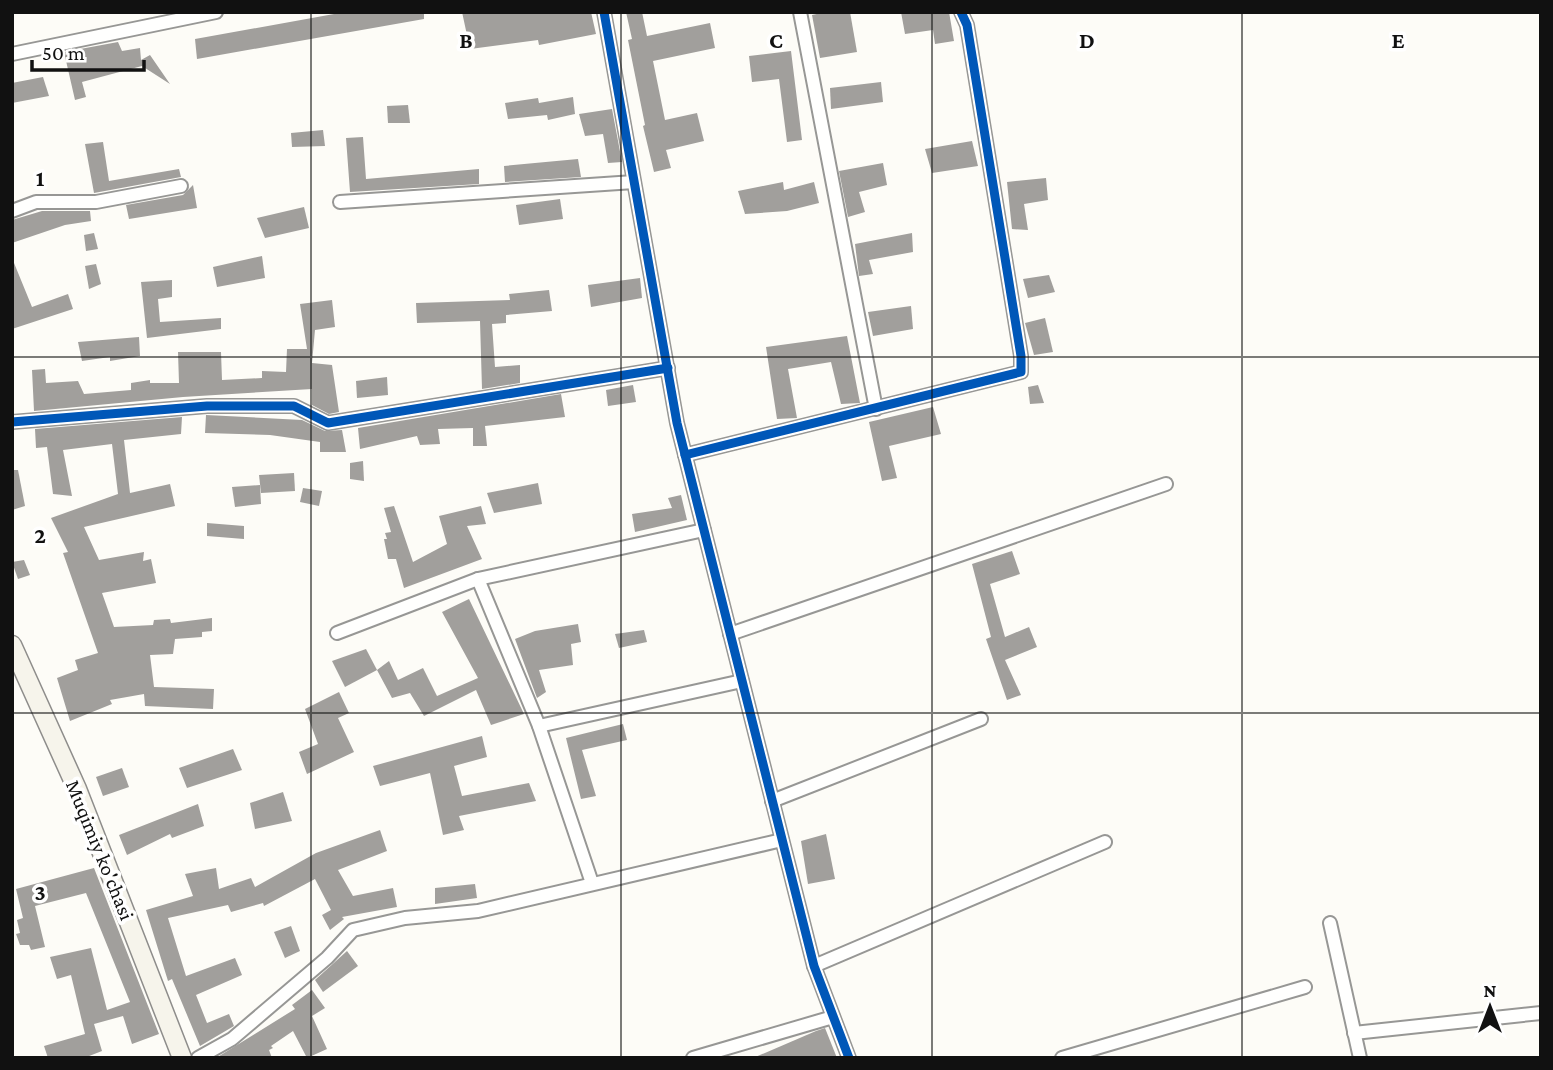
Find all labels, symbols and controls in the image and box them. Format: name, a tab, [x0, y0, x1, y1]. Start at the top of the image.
text: B	[459, 27, 473, 53]
text: C	[769, 27, 783, 53]
text: D	[1079, 27, 1095, 53]
text: E	[1391, 27, 1405, 53]
scale bar	[32, 28, 144, 72]
text: 50 m	[42, 41, 85, 65]
text: 1	[36, 165, 45, 191]
text: 2	[34, 522, 46, 548]
street label: Muqimiy ko'chasi	[61, 776, 139, 924]
text: 3	[34, 879, 46, 905]
north arrow	[1455, 972, 1525, 1042]
text: N	[1484, 980, 1497, 1001]

